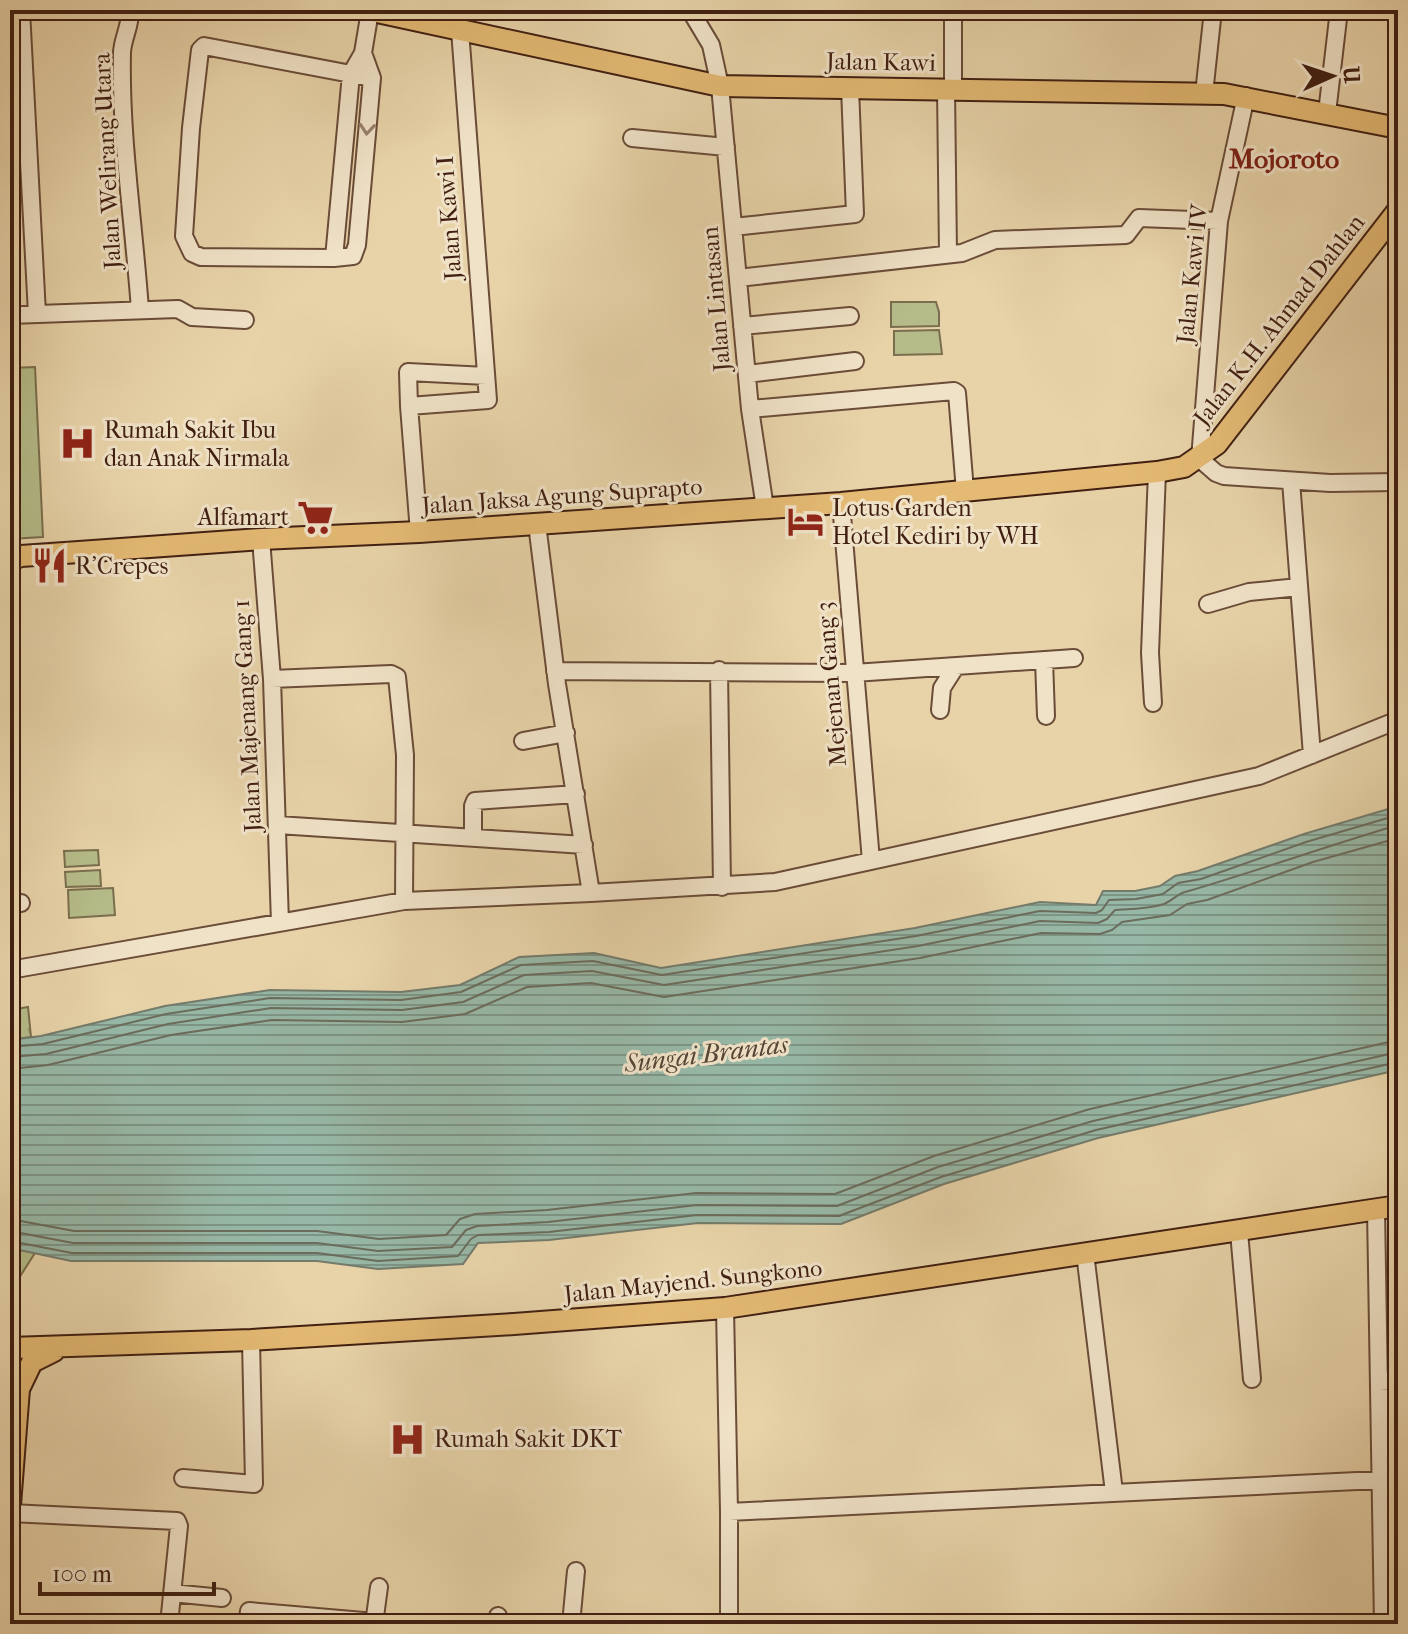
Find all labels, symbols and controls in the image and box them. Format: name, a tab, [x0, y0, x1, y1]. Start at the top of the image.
north arrow	[1292, 36, 1372, 116]
street label: Jalan Kawi	[824, 47, 936, 77]
street label: Jalan Welirang Utara	[87, 51, 127, 272]
text: U	[1337, 65, 1364, 85]
one-way arrow	[359, 123, 376, 136]
district label: Mojoroto	[1229, 142, 1339, 175]
street label: Jalan Kawi I	[431, 155, 467, 283]
street label: Jalan Kawi IV	[1171, 202, 1213, 347]
street label: Jalan K.H. Ahmad Dahlan	[1186, 209, 1370, 433]
street label: Jalan Lintasan	[696, 225, 736, 375]
place label: Rumah Sakit Ibu dan Anak Nirmala	[104, 416, 290, 472]
hospital icon: Rumah Sakit Ibu dan Anak Nirmala	[59, 425, 97, 463]
street label: Jalan Jaksa Agung Suprapto	[419, 472, 703, 520]
place label: Lotus Garden Hotel Kediri by WH	[832, 494, 1039, 550]
supermarket icon: Alfamart	[296, 498, 334, 536]
place label: Alfamart	[197, 503, 289, 531]
hotel icon: Lotus Garden Hotel Kediri by WH	[787, 503, 825, 541]
restaurant icon: R'Crepes	[30, 547, 68, 585]
place label: R'Crepes	[75, 552, 169, 580]
street label: Jalan Majenang Gang 1	[227, 599, 267, 835]
street label: Mejenan Gang 3	[810, 600, 852, 768]
water label: Sungai Brantas	[622, 1028, 791, 1080]
street label: Jalan Mayjend. Sungkono	[560, 1254, 824, 1309]
hospital icon: Rumah Sakit DKT	[389, 1420, 427, 1458]
place label: Rumah Sakit DKT	[434, 1425, 623, 1453]
scale bar	[40, 1546, 214, 1596]
text: 100 m	[52, 1560, 112, 1588]

